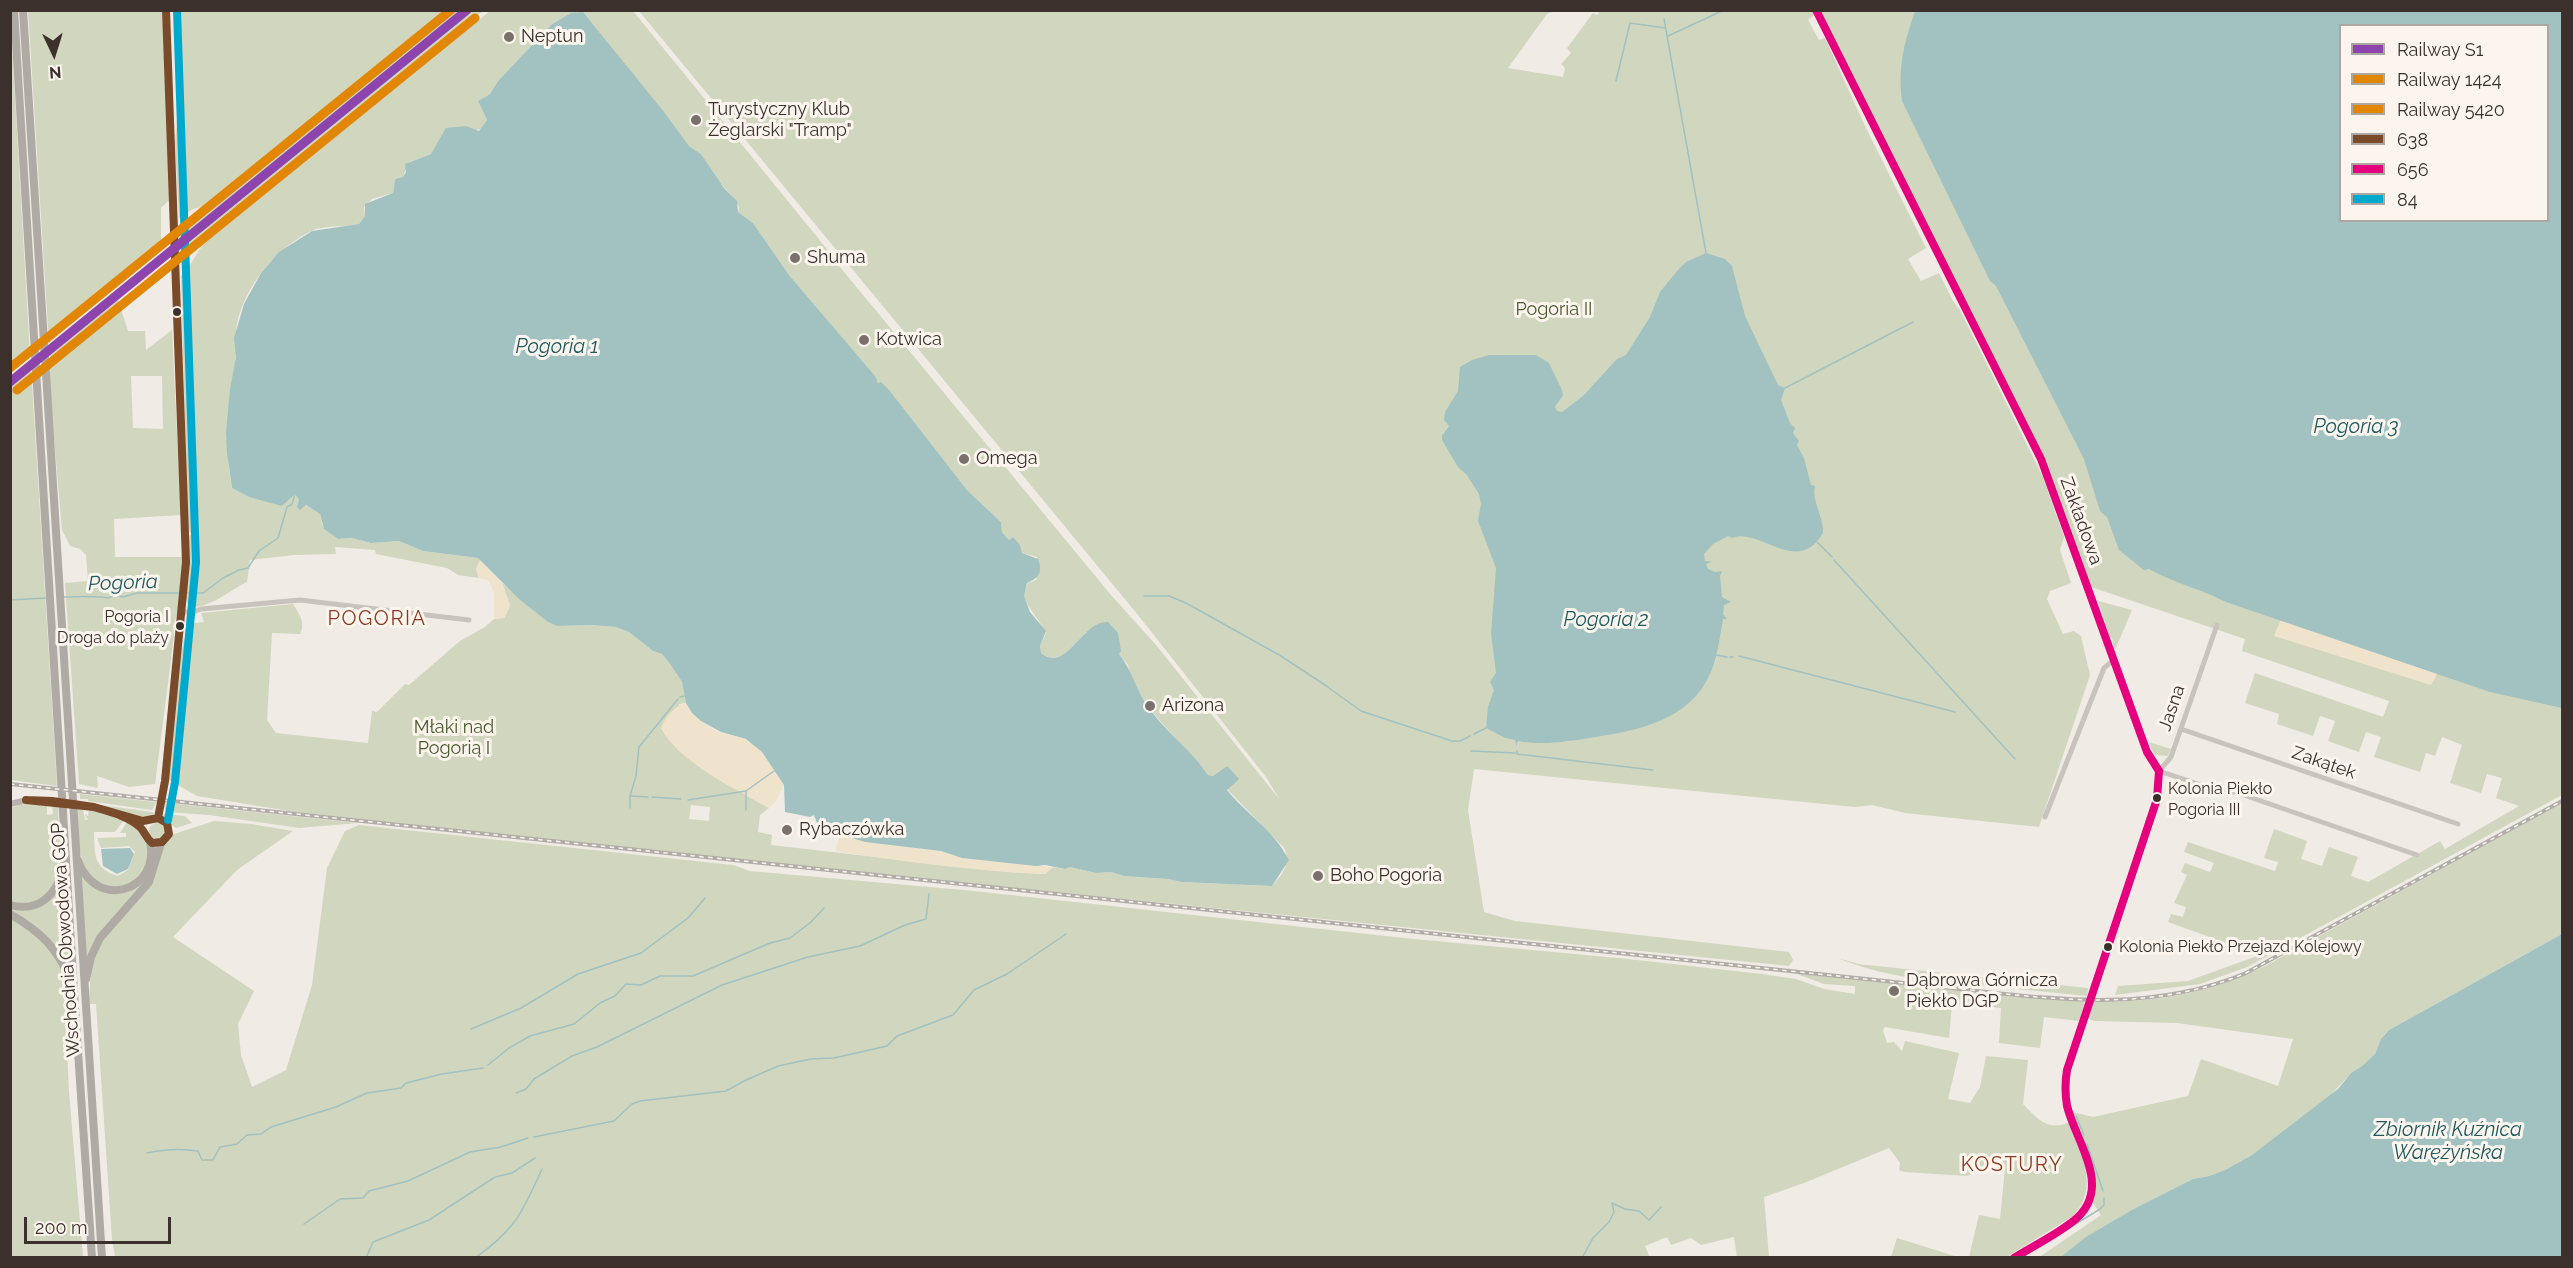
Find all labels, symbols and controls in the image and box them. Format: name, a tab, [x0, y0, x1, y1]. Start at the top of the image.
north arrow	[24, 24, 84, 84]
legend	[2339, 24, 2549, 222]
place label: Neptun	[521, 26, 583, 48]
marker: Neptun	[502, 30, 516, 44]
text: Railway S1	[2397, 39, 2483, 60]
text: N	[49, 63, 62, 82]
text: Railway 1424	[2397, 69, 2501, 90]
place label: Turystyczny Klub Żeglarski "Tramp"	[708, 99, 852, 142]
text: Railway 5420	[2397, 99, 2505, 120]
marker: Turystyczny Klub Żeglarski "Tramp"	[689, 113, 703, 127]
text: 638	[2397, 129, 2428, 150]
text: 656	[2397, 159, 2429, 180]
text: 84	[2397, 189, 2418, 210]
place label: Shuma	[807, 247, 865, 269]
marker: Shuma	[788, 251, 802, 265]
park label: Pogoria II	[1515, 299, 1593, 321]
unlabelled marker	[171, 306, 183, 318]
place label: Kotwica	[876, 329, 942, 351]
marker: Kotwica	[857, 333, 871, 347]
water label: Pogoria 1	[516, 335, 598, 359]
water label: Pogoria 3	[2314, 415, 2398, 439]
place label: Omega	[976, 448, 1037, 470]
marker: Omega	[957, 452, 971, 466]
street label: Zakładowa	[2055, 474, 2107, 568]
water label: Pogoria	[88, 570, 158, 596]
place label: Pogoria I Droga do plaży	[57, 607, 169, 645]
district label: POGORIA	[328, 607, 426, 631]
water label: Pogoria 2	[1564, 608, 1648, 632]
marker: Pogoria I Droga do plaży	[174, 620, 186, 632]
street label: Jasna	[2154, 682, 2190, 734]
place label: Arizona	[1162, 695, 1224, 717]
marker: Arizona	[1143, 699, 1157, 713]
park label: Młaki nad Pogorią I	[414, 717, 494, 760]
street label: Zakątek	[2289, 742, 2359, 784]
place label: Kolonia Piekło Pogoria III	[2168, 779, 2272, 817]
marker: Kolonia Piekło Pogoria III	[2151, 792, 2163, 804]
place label: Rybaczówka	[799, 819, 904, 841]
street label: Wschodnia Obwodowa GOP	[47, 822, 85, 1058]
marker: Rybaczówka	[780, 823, 794, 837]
place label: Boho Pogoria	[1330, 865, 1442, 887]
marker: Boho Pogoria	[1311, 869, 1325, 883]
place label: Kolonia Piekło Przejazd Kolejowy	[2119, 937, 2362, 957]
marker: Kolonia Piekło Przejazd Kolejowy	[2102, 941, 2114, 953]
place label: Dąbrowa Górnicza Piekło DGP	[1906, 970, 2058, 1012]
marker: Dąbrowa Górnicza Piekło DGP	[1887, 984, 1901, 998]
water label: Zbiornik Kuźnica Warężyńska	[2374, 1118, 2522, 1165]
district label: KOSTURY	[1961, 1153, 2063, 1177]
scale bar	[27, 1205, 174, 1243]
text: 200 m	[35, 1217, 88, 1238]

